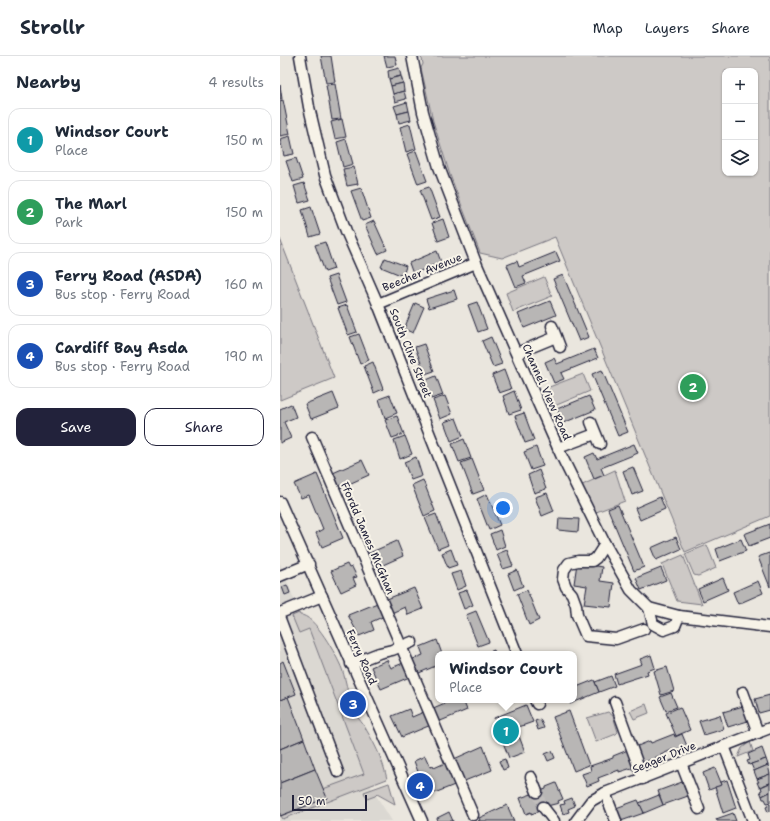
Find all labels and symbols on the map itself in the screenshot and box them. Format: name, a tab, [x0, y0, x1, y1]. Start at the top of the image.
street label: Beecher Avenue	[380, 250, 464, 295]
street label: South Clive Street	[386, 306, 435, 400]
street label: Channel View Road	[519, 342, 575, 443]
pin: 2	[680, 372, 706, 402]
street label: Ffordd James McGhan	[337, 480, 398, 597]
your location	[493, 498, 513, 518]
street label: Ferry Road	[343, 627, 380, 687]
pin: 3	[340, 689, 366, 719]
pin: 1	[493, 716, 519, 746]
street label: Seager Drive	[630, 738, 698, 777]
pin: 4	[407, 771, 433, 801]
scale bar	[292, 793, 367, 812]

